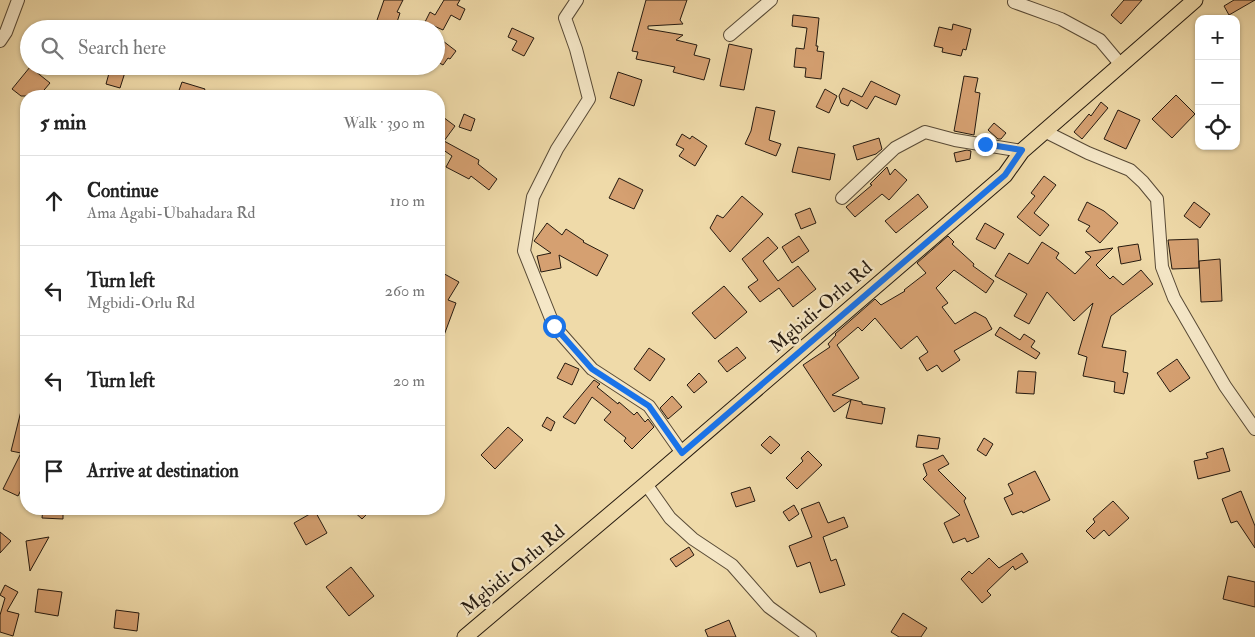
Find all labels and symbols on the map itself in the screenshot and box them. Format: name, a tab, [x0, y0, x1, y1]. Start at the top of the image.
route end	[974, 133, 997, 156]
street label: Mgbidi-Orlu Rd	[765, 255, 878, 358]
route start	[543, 315, 566, 338]
street label: Mgbidi-Orlu Rd	[456, 519, 570, 620]

